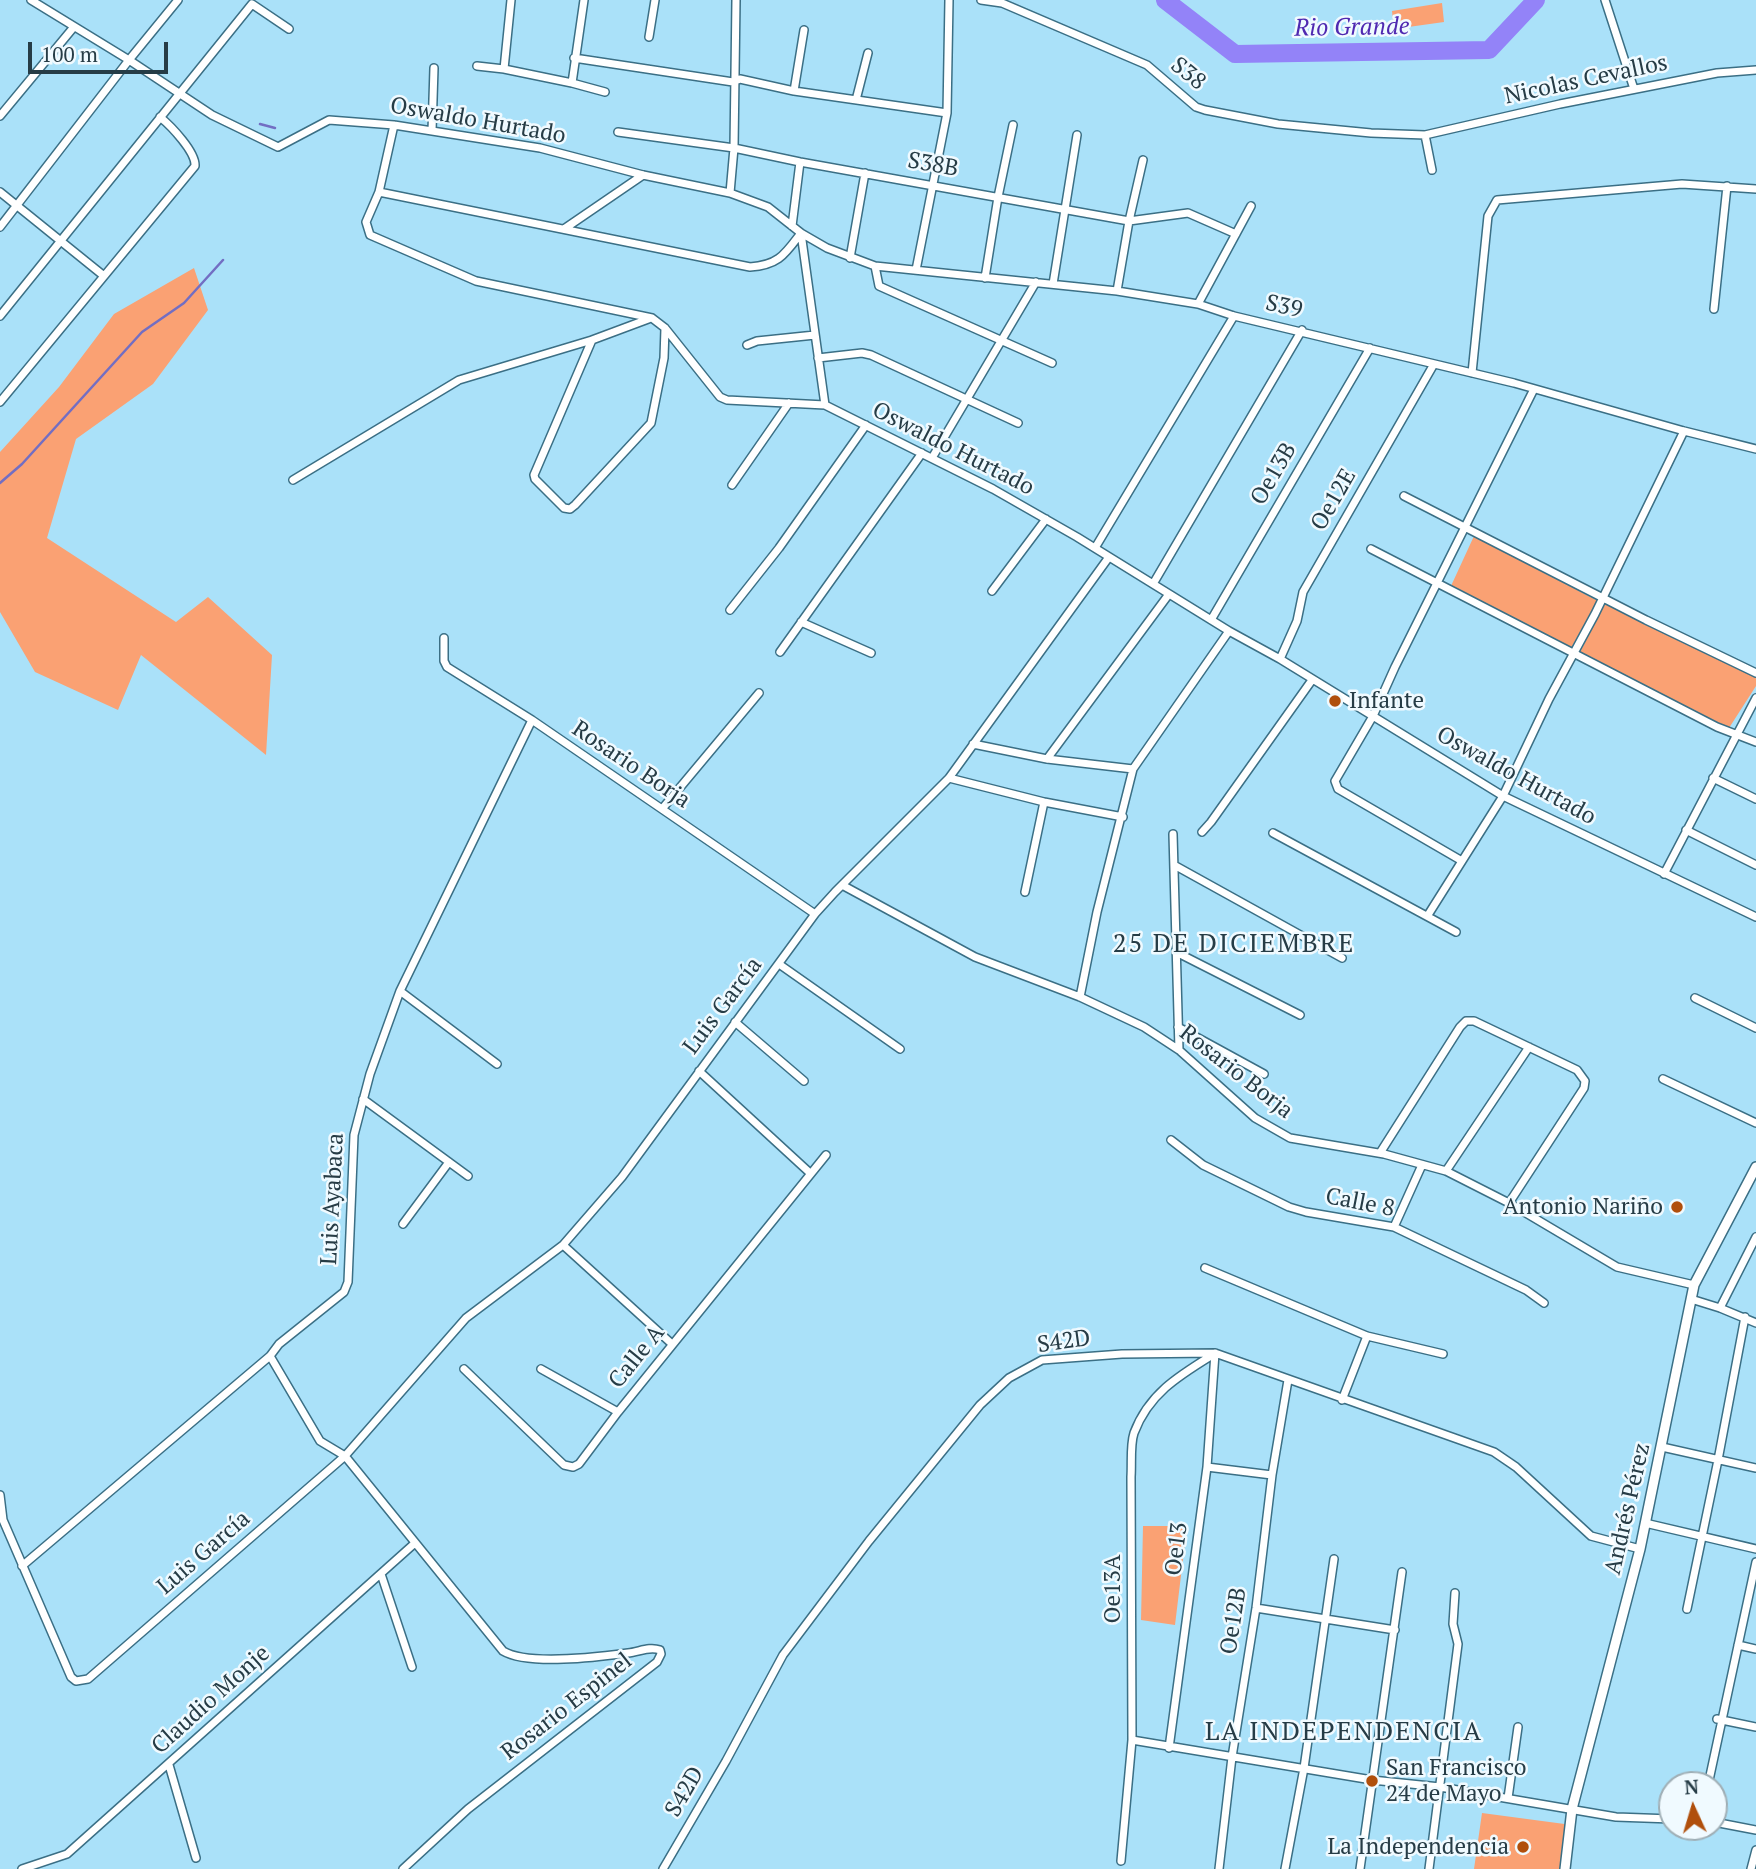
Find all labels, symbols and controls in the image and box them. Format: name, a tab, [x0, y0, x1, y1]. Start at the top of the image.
water label: Rio Grande	[1294, 13, 1410, 43]
scale bar	[32, 28, 172, 72]
text: 100 m	[41, 40, 98, 68]
street label: Nicolas Cevallos	[1502, 49, 1670, 111]
street label: S38	[1165, 52, 1211, 96]
street label: Oswaldo Hurtado	[388, 92, 568, 150]
street label: S38B	[905, 147, 961, 183]
street label: S39	[1263, 289, 1305, 325]
street label: Oswaldo Hurtado	[868, 396, 1038, 502]
street label: Oe13B	[1245, 438, 1303, 510]
street label: Oe12E	[1305, 464, 1363, 536]
place label: Infante	[1349, 687, 1424, 715]
marker: Infante	[1327, 693, 1343, 709]
street label: Rosario Borja	[567, 715, 695, 815]
street label: Oswaldo Hurtado	[1432, 721, 1600, 831]
district label: 25 DE DICIEMBRE	[1115, 929, 1353, 961]
street label: Luis García	[678, 952, 768, 1060]
street label: Rosario Borja	[1174, 1019, 1298, 1125]
street label: Luis Ayabaca	[316, 1132, 350, 1266]
street label: Calle 8	[1323, 1183, 1397, 1223]
place label: Antonio Nariño	[1503, 1193, 1663, 1221]
marker: Antonio Nariño	[1669, 1199, 1685, 1215]
street label: Calle A	[603, 1320, 671, 1394]
street label: S42D	[1036, 1325, 1092, 1359]
street label: Andrés Pérez	[1599, 1441, 1657, 1577]
street label: Luis García	[152, 1505, 256, 1601]
street label: Oe13	[1160, 1521, 1194, 1577]
street label: Oe13A	[1099, 1555, 1127, 1623]
street label: Oe12B	[1215, 1586, 1253, 1656]
street label: Claudio Monje	[146, 1640, 276, 1760]
street label: Rosario Espinel	[496, 1647, 638, 1767]
district label: LA INDEPENDENCIA	[1207, 1717, 1481, 1749]
place label: San Francisco 24 de Mayo	[1386, 1754, 1526, 1808]
street label: S42D	[660, 1762, 710, 1822]
north arrow	[1658, 1771, 1728, 1841]
marker: San Francisco 24 de Mayo	[1364, 1773, 1380, 1789]
text: N	[1684, 1774, 1700, 1800]
place label: La Independencia	[1328, 1833, 1509, 1861]
marker: La Independencia	[1515, 1839, 1531, 1855]

